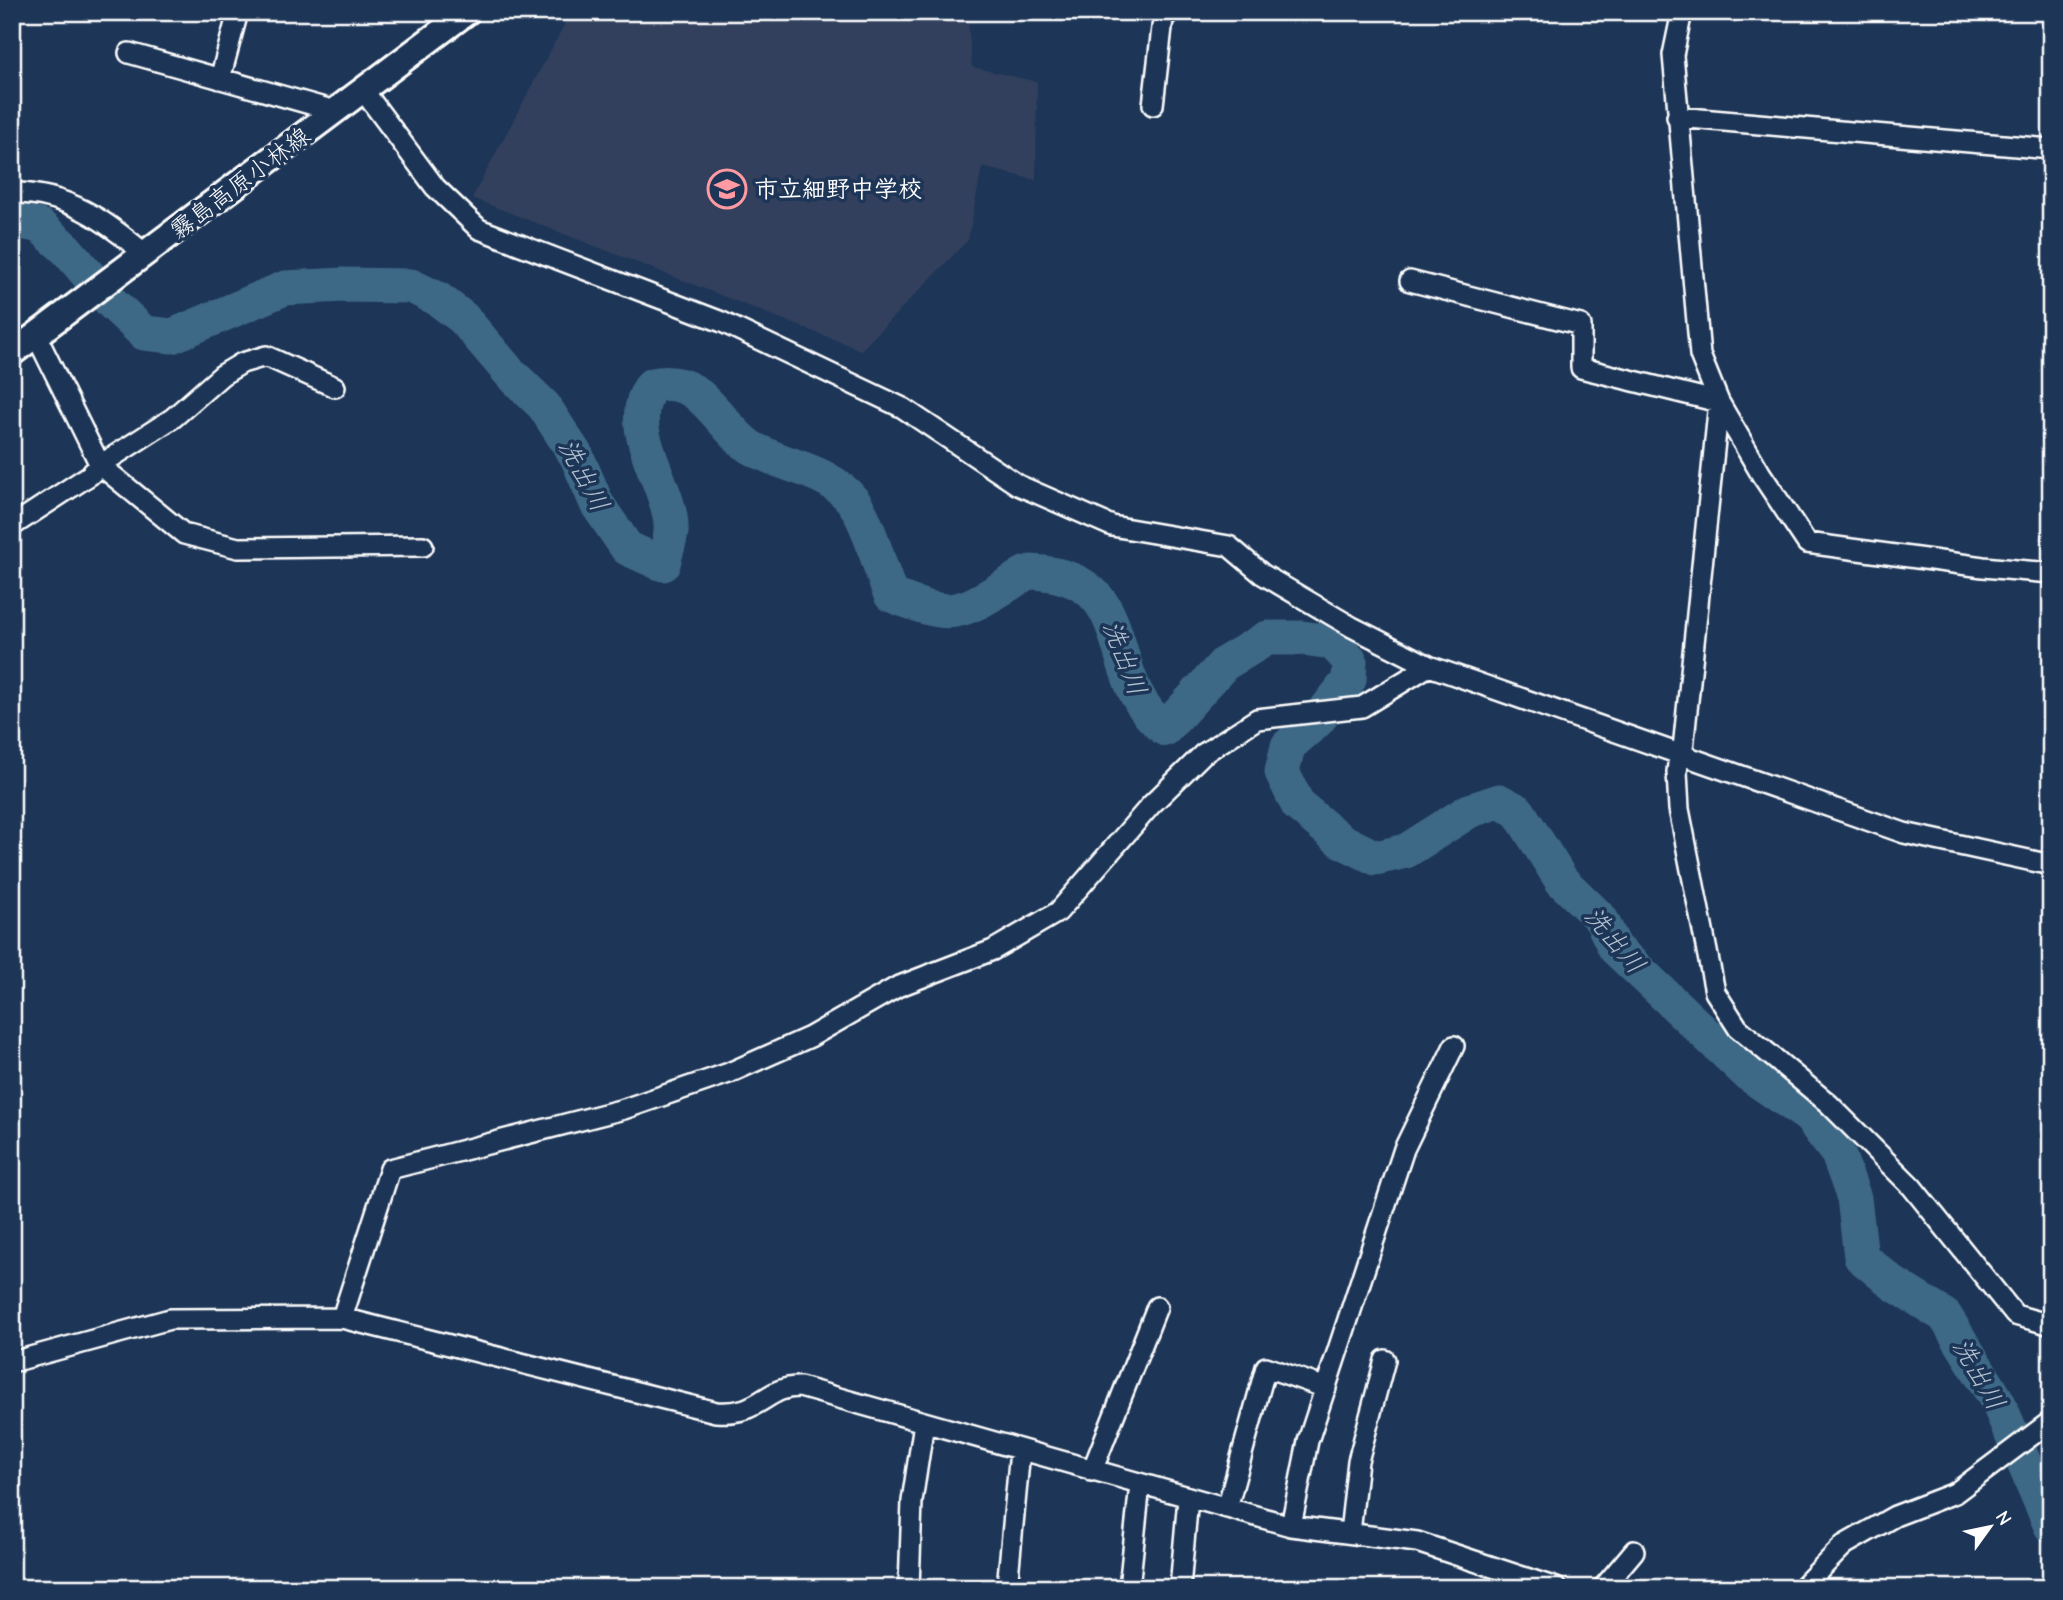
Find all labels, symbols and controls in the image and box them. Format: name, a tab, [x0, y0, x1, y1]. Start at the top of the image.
street label: 霧島高原小林線	[164, 121, 316, 245]
school or university icon: 市立細野中学校	[706, 168, 748, 210]
place label: 市立細野中学校	[754, 175, 922, 203]
water label: 洗出川	[552, 434, 615, 517]
water label: 洗出川	[1096, 617, 1152, 700]
water label: 洗出川	[1578, 901, 1651, 980]
water label: 洗出川	[1946, 1333, 2011, 1416]
north arrow	[1954, 1492, 2024, 1562]
text: N	[1991, 1507, 2016, 1529]

